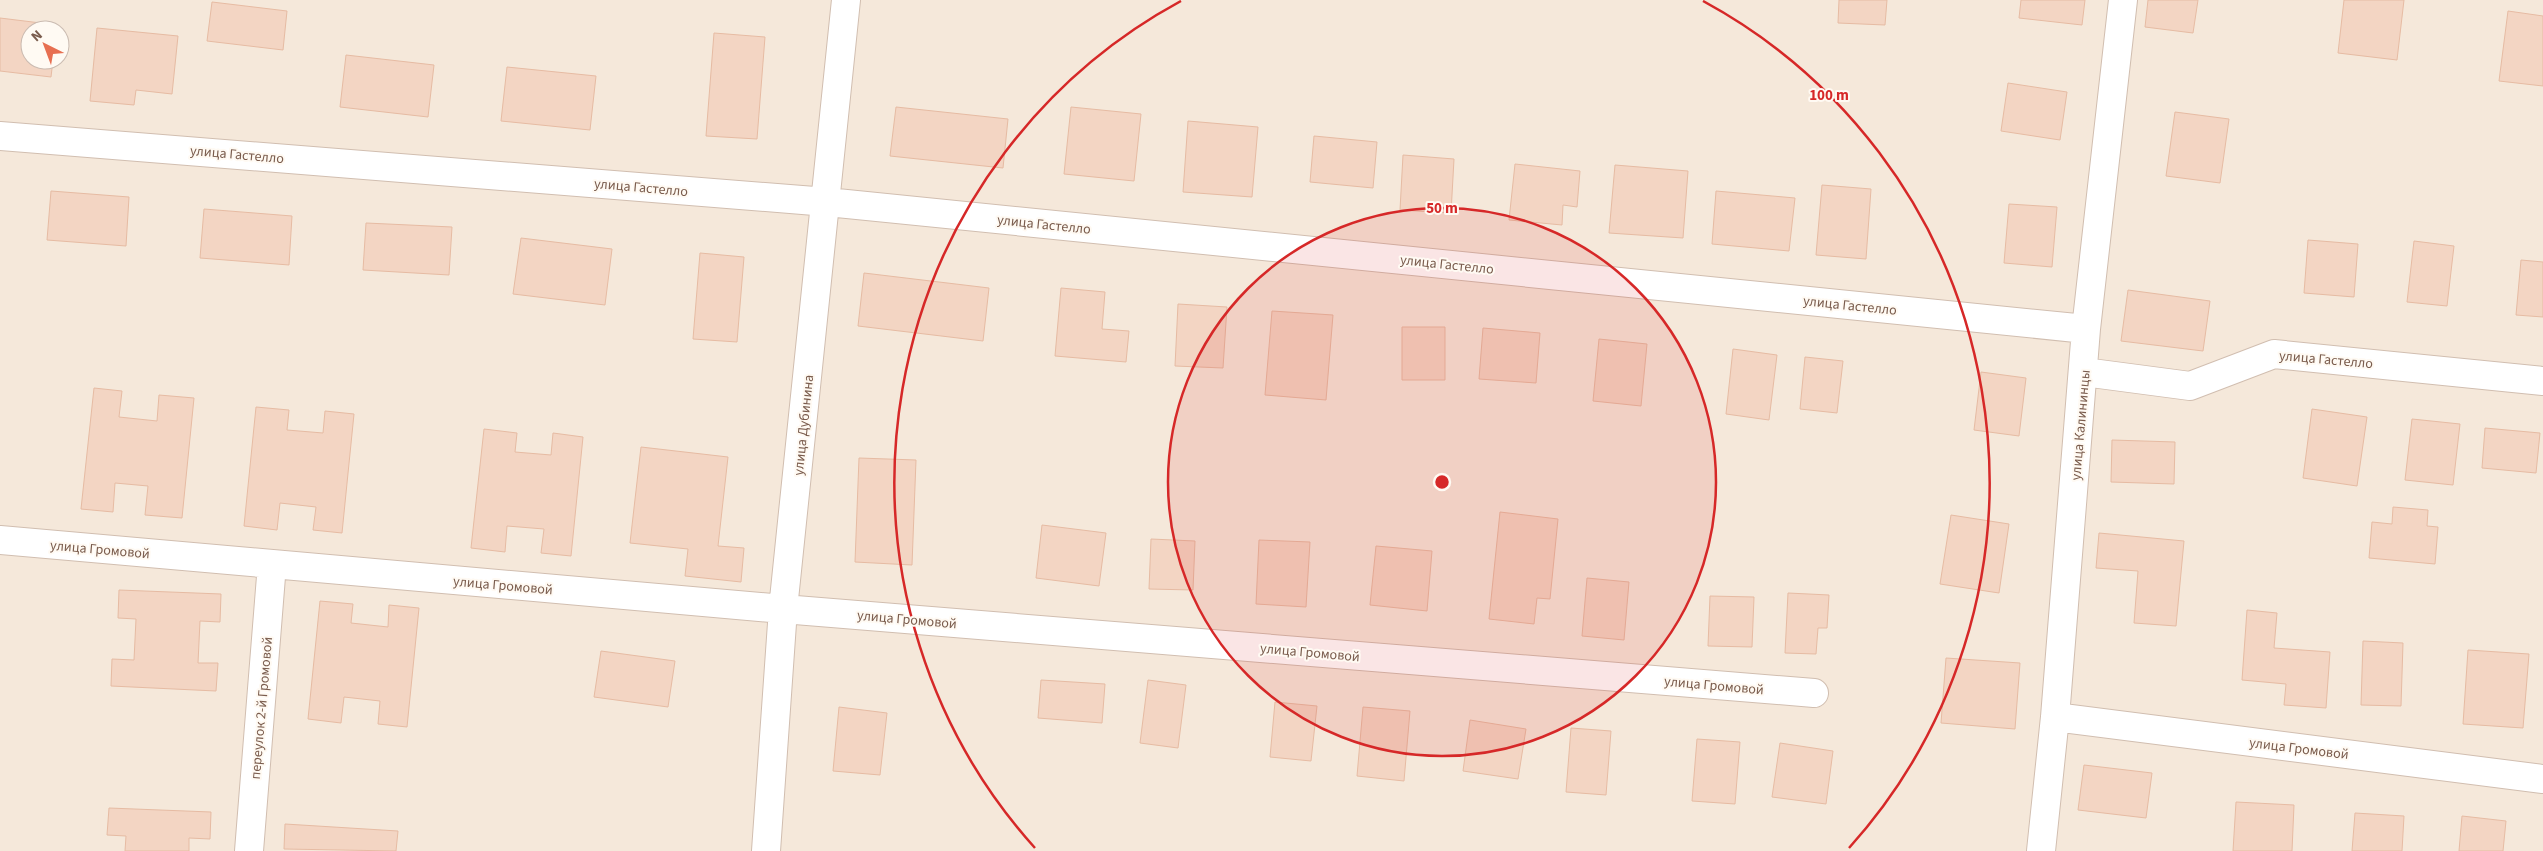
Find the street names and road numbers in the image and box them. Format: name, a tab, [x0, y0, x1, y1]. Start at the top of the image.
street label: улица Гастелло	[189, 141, 285, 169]
street label: улица Гастелло	[593, 174, 689, 202]
street label: улица Гастелло	[996, 210, 1092, 240]
street label: улица Гастелло	[1399, 250, 1495, 280]
street label: улица Гастелло	[1802, 291, 1898, 321]
street label: улица Гастелло	[2278, 346, 2374, 374]
street label: улица Калининцы	[2066, 369, 2096, 481]
street label: улица Дубинина	[789, 374, 819, 477]
street label: улица Громовой	[49, 536, 151, 564]
street label: улица Громовой	[452, 572, 554, 600]
street label: улица Громовой	[856, 606, 958, 634]
street label: переулок 2-й Громовой	[246, 636, 278, 780]
street label: улица Громовой	[1259, 639, 1361, 667]
street label: улица Громовой	[1663, 672, 1765, 700]
street label: улица Громовой	[2248, 733, 2350, 765]

